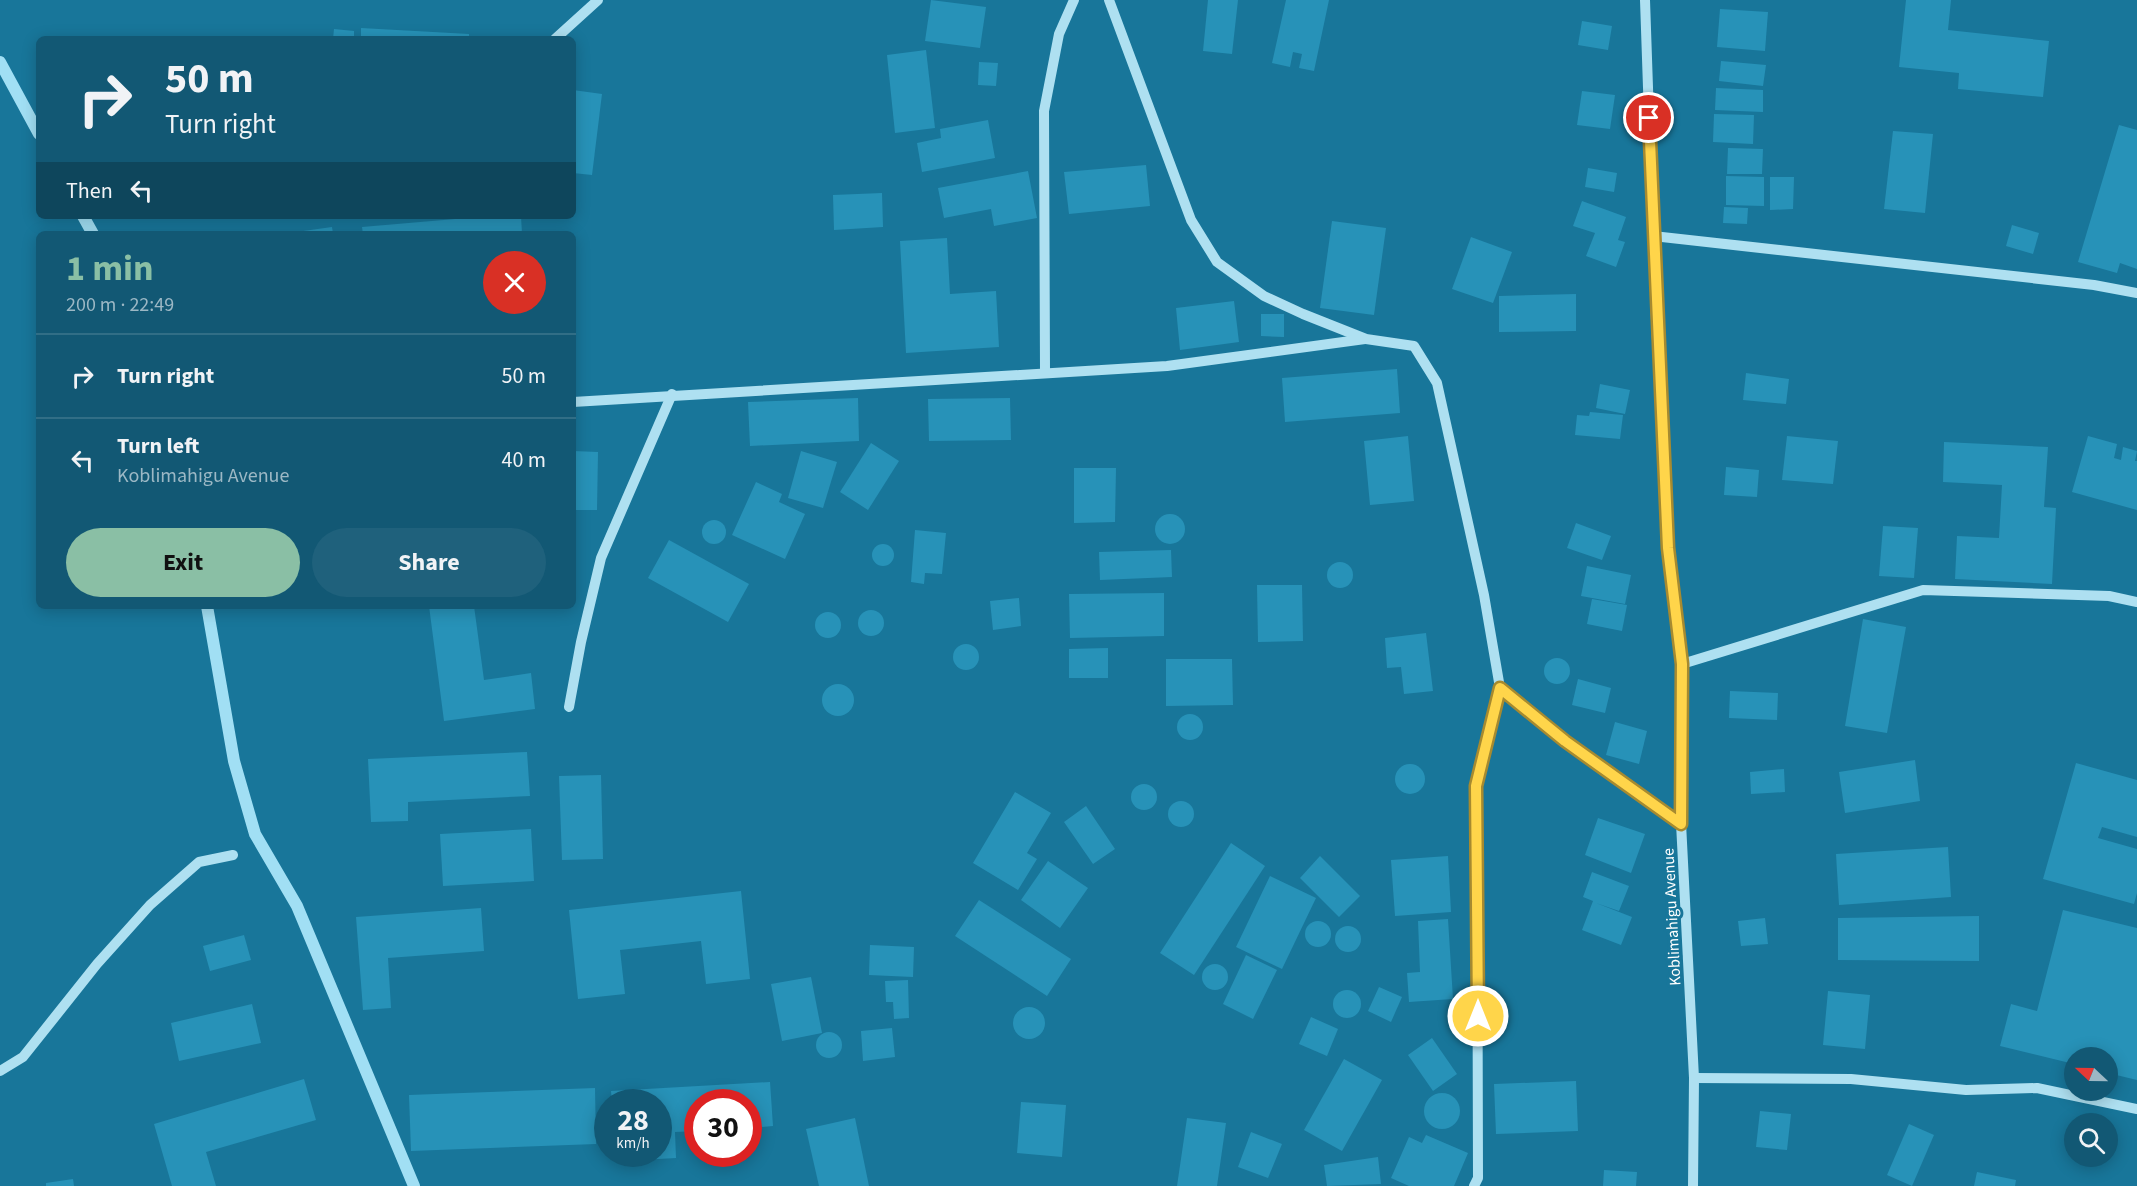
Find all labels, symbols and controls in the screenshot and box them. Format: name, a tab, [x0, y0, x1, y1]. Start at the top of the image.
text: 50 m	[165, 49, 254, 109]
icon: right	[66, 60, 144, 138]
pin	[1623, 92, 1674, 143]
icon: arrive	[1632, 101, 1665, 134]
text: Turn right	[165, 105, 276, 144]
icon: left	[125, 174, 158, 207]
text: Then	[66, 175, 113, 207]
text: 1 min	[66, 243, 154, 294]
button: close	[483, 251, 546, 314]
text: 200 m · 22:49	[66, 291, 174, 319]
icon: right	[66, 360, 99, 393]
text: Turn right	[117, 360, 214, 392]
text: 50 m	[501, 360, 546, 392]
text: Turn left	[117, 430, 199, 462]
icon: left	[66, 444, 99, 477]
text: 40 m	[501, 444, 546, 476]
text: Koblimahigu Avenue	[117, 462, 289, 490]
button: Exit	[66, 528, 300, 597]
button: Share	[312, 528, 546, 597]
street label: Koblimahigu Avenue	[1657, 847, 1687, 986]
position arrow	[1446, 984, 1510, 1048]
north arrow	[2064, 1047, 2118, 1101]
map controls	[2064, 1047, 2118, 1167]
speed limit sign: 30	[684, 1089, 762, 1167]
text: 28	[617, 1099, 649, 1142]
button: search	[2064, 1113, 2118, 1167]
text: km/h	[616, 1133, 650, 1154]

